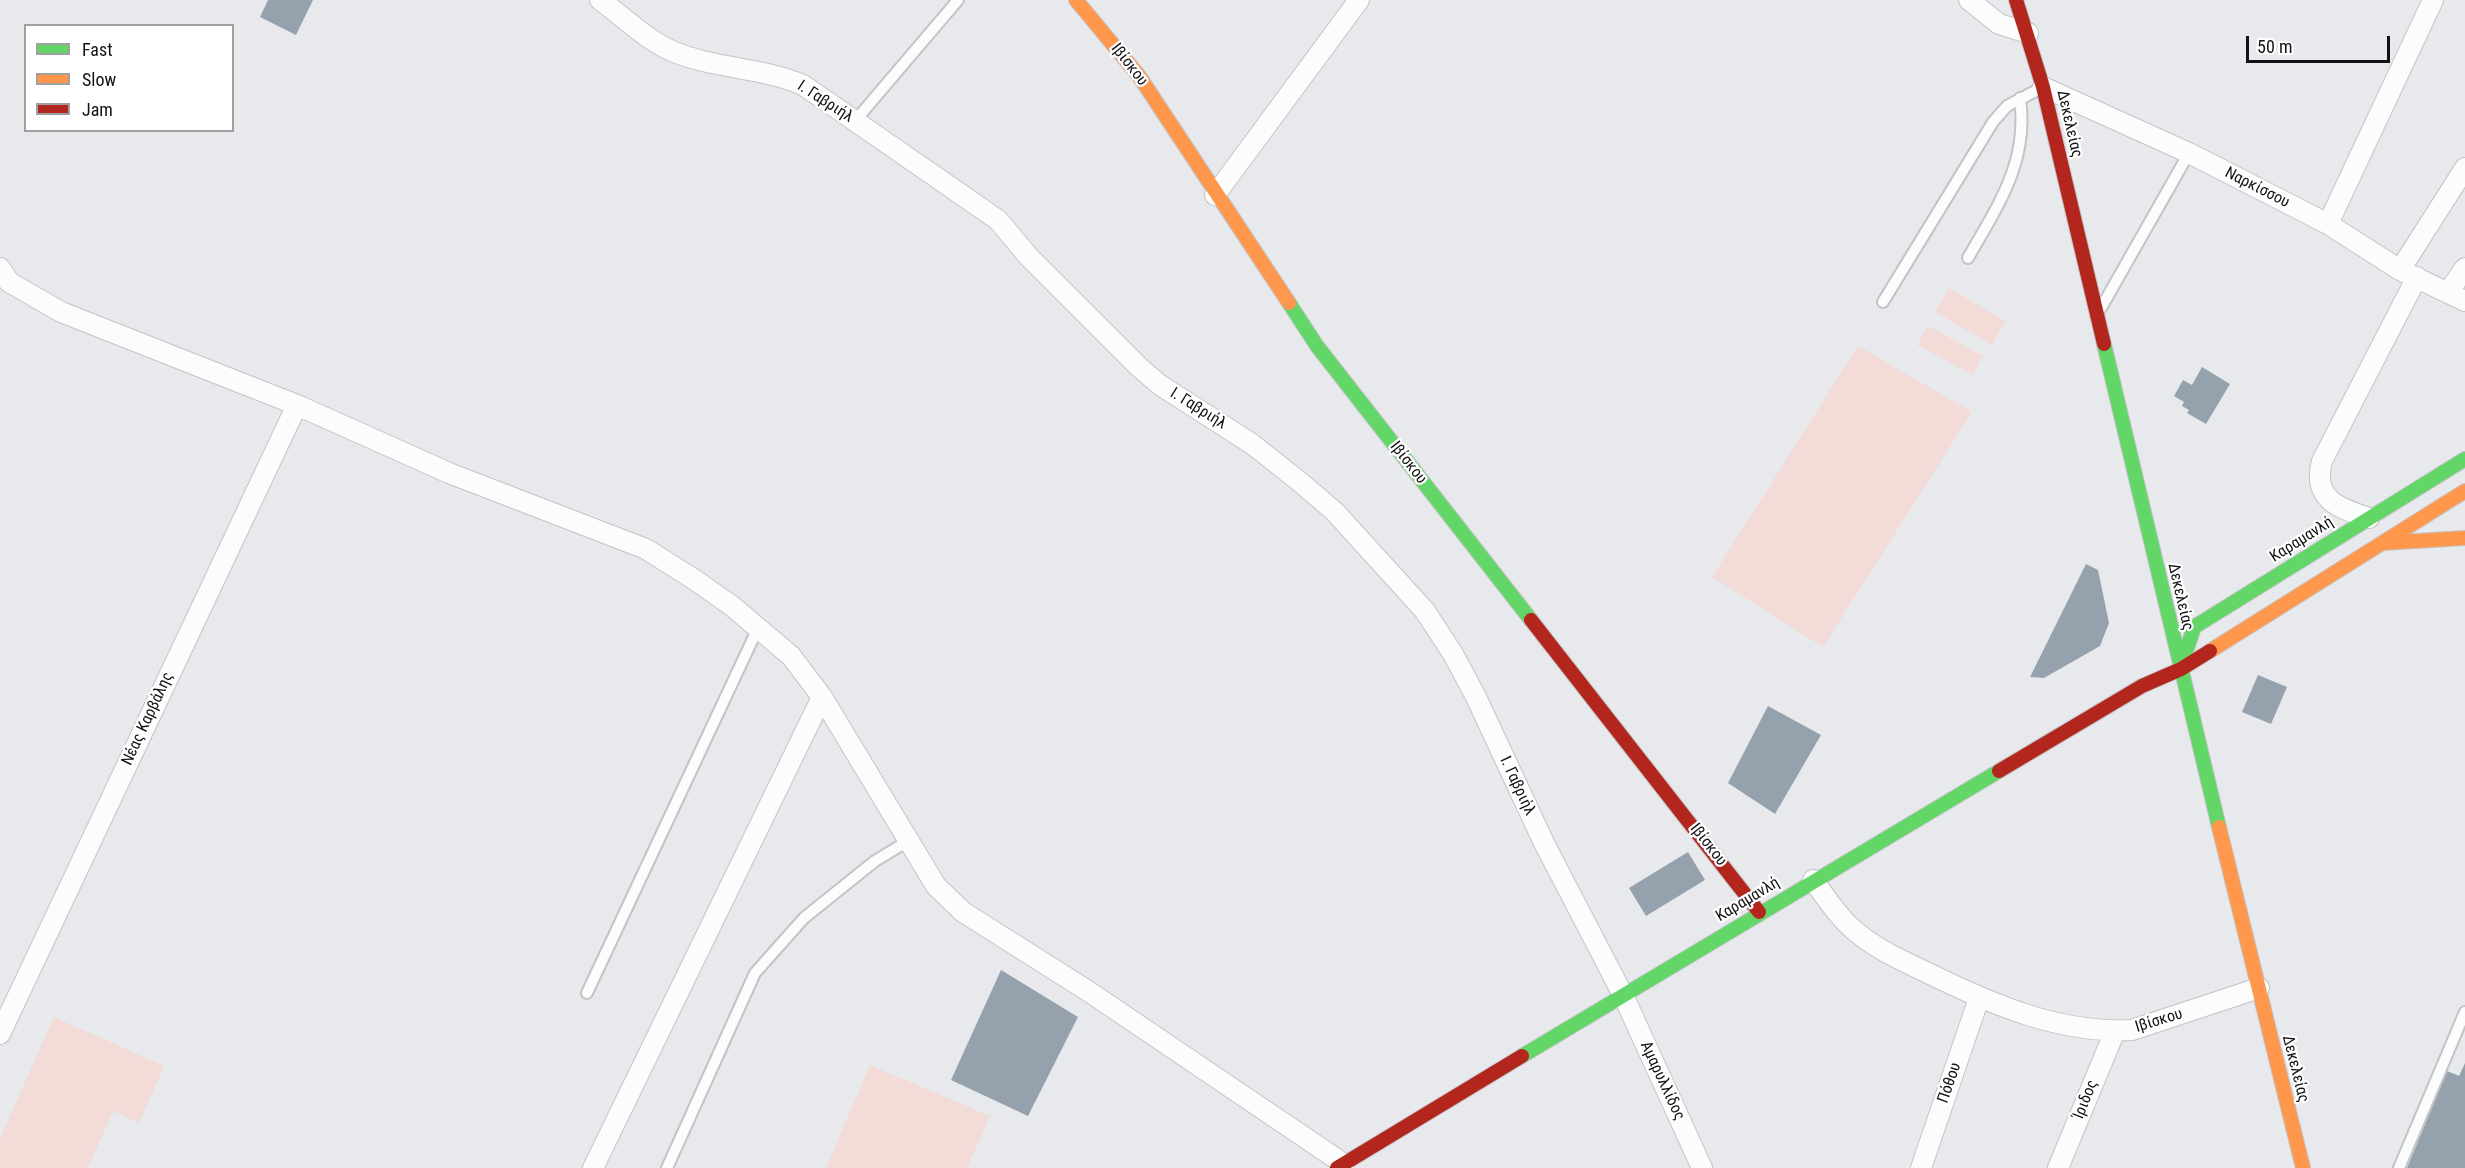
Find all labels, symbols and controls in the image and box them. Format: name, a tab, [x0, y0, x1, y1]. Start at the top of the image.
legend	[24, 24, 234, 132]
scale bar	[2249, 24, 2393, 62]
text: 50 m	[2257, 36, 2292, 57]
text: Fast	[82, 39, 113, 60]
street label: Ιβίσκου	[1106, 40, 1152, 90]
text: Slow	[82, 69, 116, 90]
street label: Ι. Γαβριήλ	[793, 77, 857, 127]
street label: Δεκελείας	[2052, 89, 2086, 159]
text: Jam	[82, 99, 113, 120]
street label: Ναρκίσσου	[2221, 164, 2293, 212]
street label: Ι. Γαβριήλ	[1166, 384, 1230, 434]
street label: Ιβίσκου	[1385, 438, 1431, 488]
street label: Καραμανλή	[2267, 513, 2337, 567]
street label: Δεκελείας	[2163, 562, 2197, 632]
street label: Νέας Καρβάλης	[118, 669, 178, 769]
street label: Ι. Γαβριήλ	[1495, 753, 1539, 819]
street label: Ιβίσκου	[1685, 820, 1731, 870]
street label: Καραμανλή	[1713, 874, 1783, 926]
street label: Ιβίσκου	[2133, 1005, 2185, 1037]
street label: Δεκελείας	[2277, 1034, 2313, 1104]
street label: Αμαρυλλίδος	[1635, 1038, 1689, 1124]
street label: Πόθου	[1934, 1060, 1966, 1106]
street label: Ίριδος	[2069, 1077, 2103, 1123]

